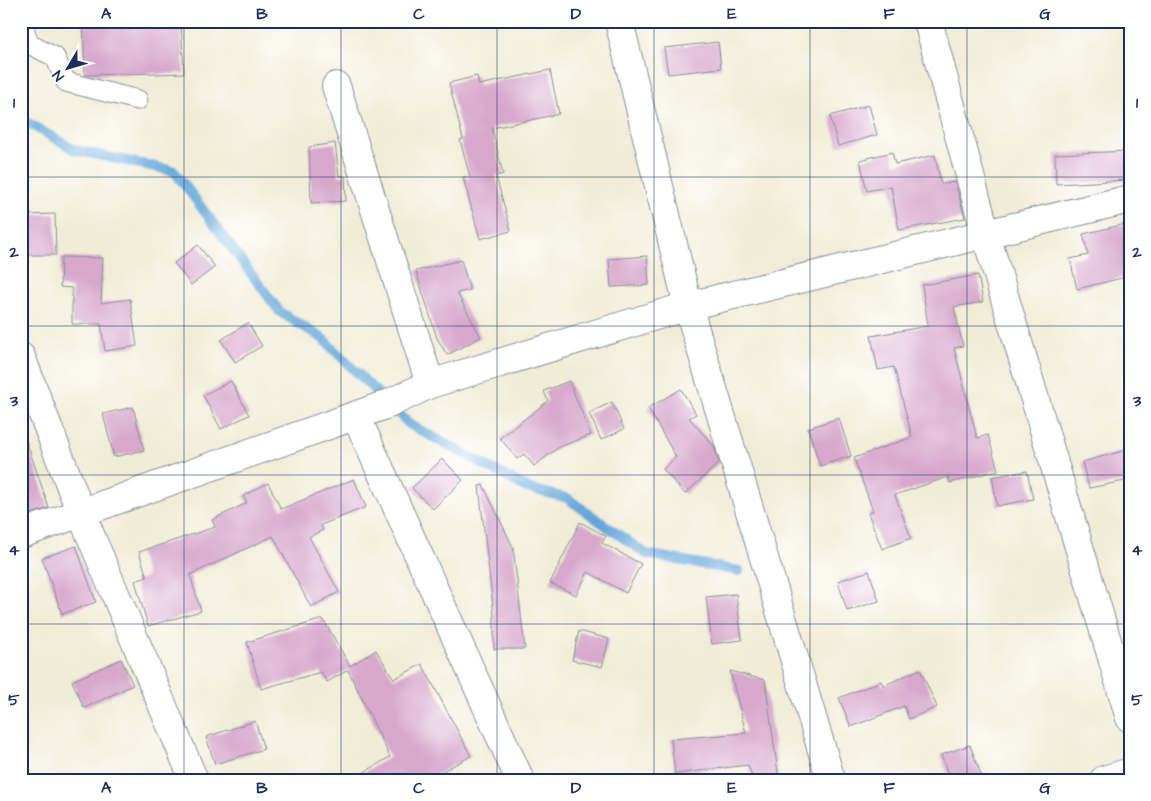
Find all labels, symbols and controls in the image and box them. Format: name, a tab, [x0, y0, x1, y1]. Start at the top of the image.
text: A	[101, 3, 112, 25]
text: B	[256, 3, 268, 25]
text: C	[413, 3, 425, 25]
text: D	[571, 3, 582, 25]
text: E	[727, 3, 737, 25]
text: F	[883, 3, 895, 25]
text: G	[1039, 3, 1051, 25]
north arrow	[42, 42, 92, 92]
text: N	[48, 66, 69, 85]
text: 1	[13, 92, 16, 114]
text: 1	[1136, 92, 1139, 114]
text: 2	[8, 241, 19, 263]
text: 2	[1131, 241, 1142, 263]
text: 3	[9, 390, 19, 412]
text: 3	[1132, 390, 1142, 412]
text: 4	[9, 539, 20, 561]
text: 4	[1132, 539, 1143, 561]
text: 5	[8, 689, 20, 711]
text: 5	[1131, 689, 1143, 711]
text: A	[101, 777, 112, 799]
text: B	[256, 777, 268, 799]
text: C	[413, 777, 425, 799]
text: D	[571, 777, 582, 799]
text: E	[727, 777, 737, 799]
text: F	[883, 777, 895, 799]
text: G	[1039, 777, 1051, 799]

